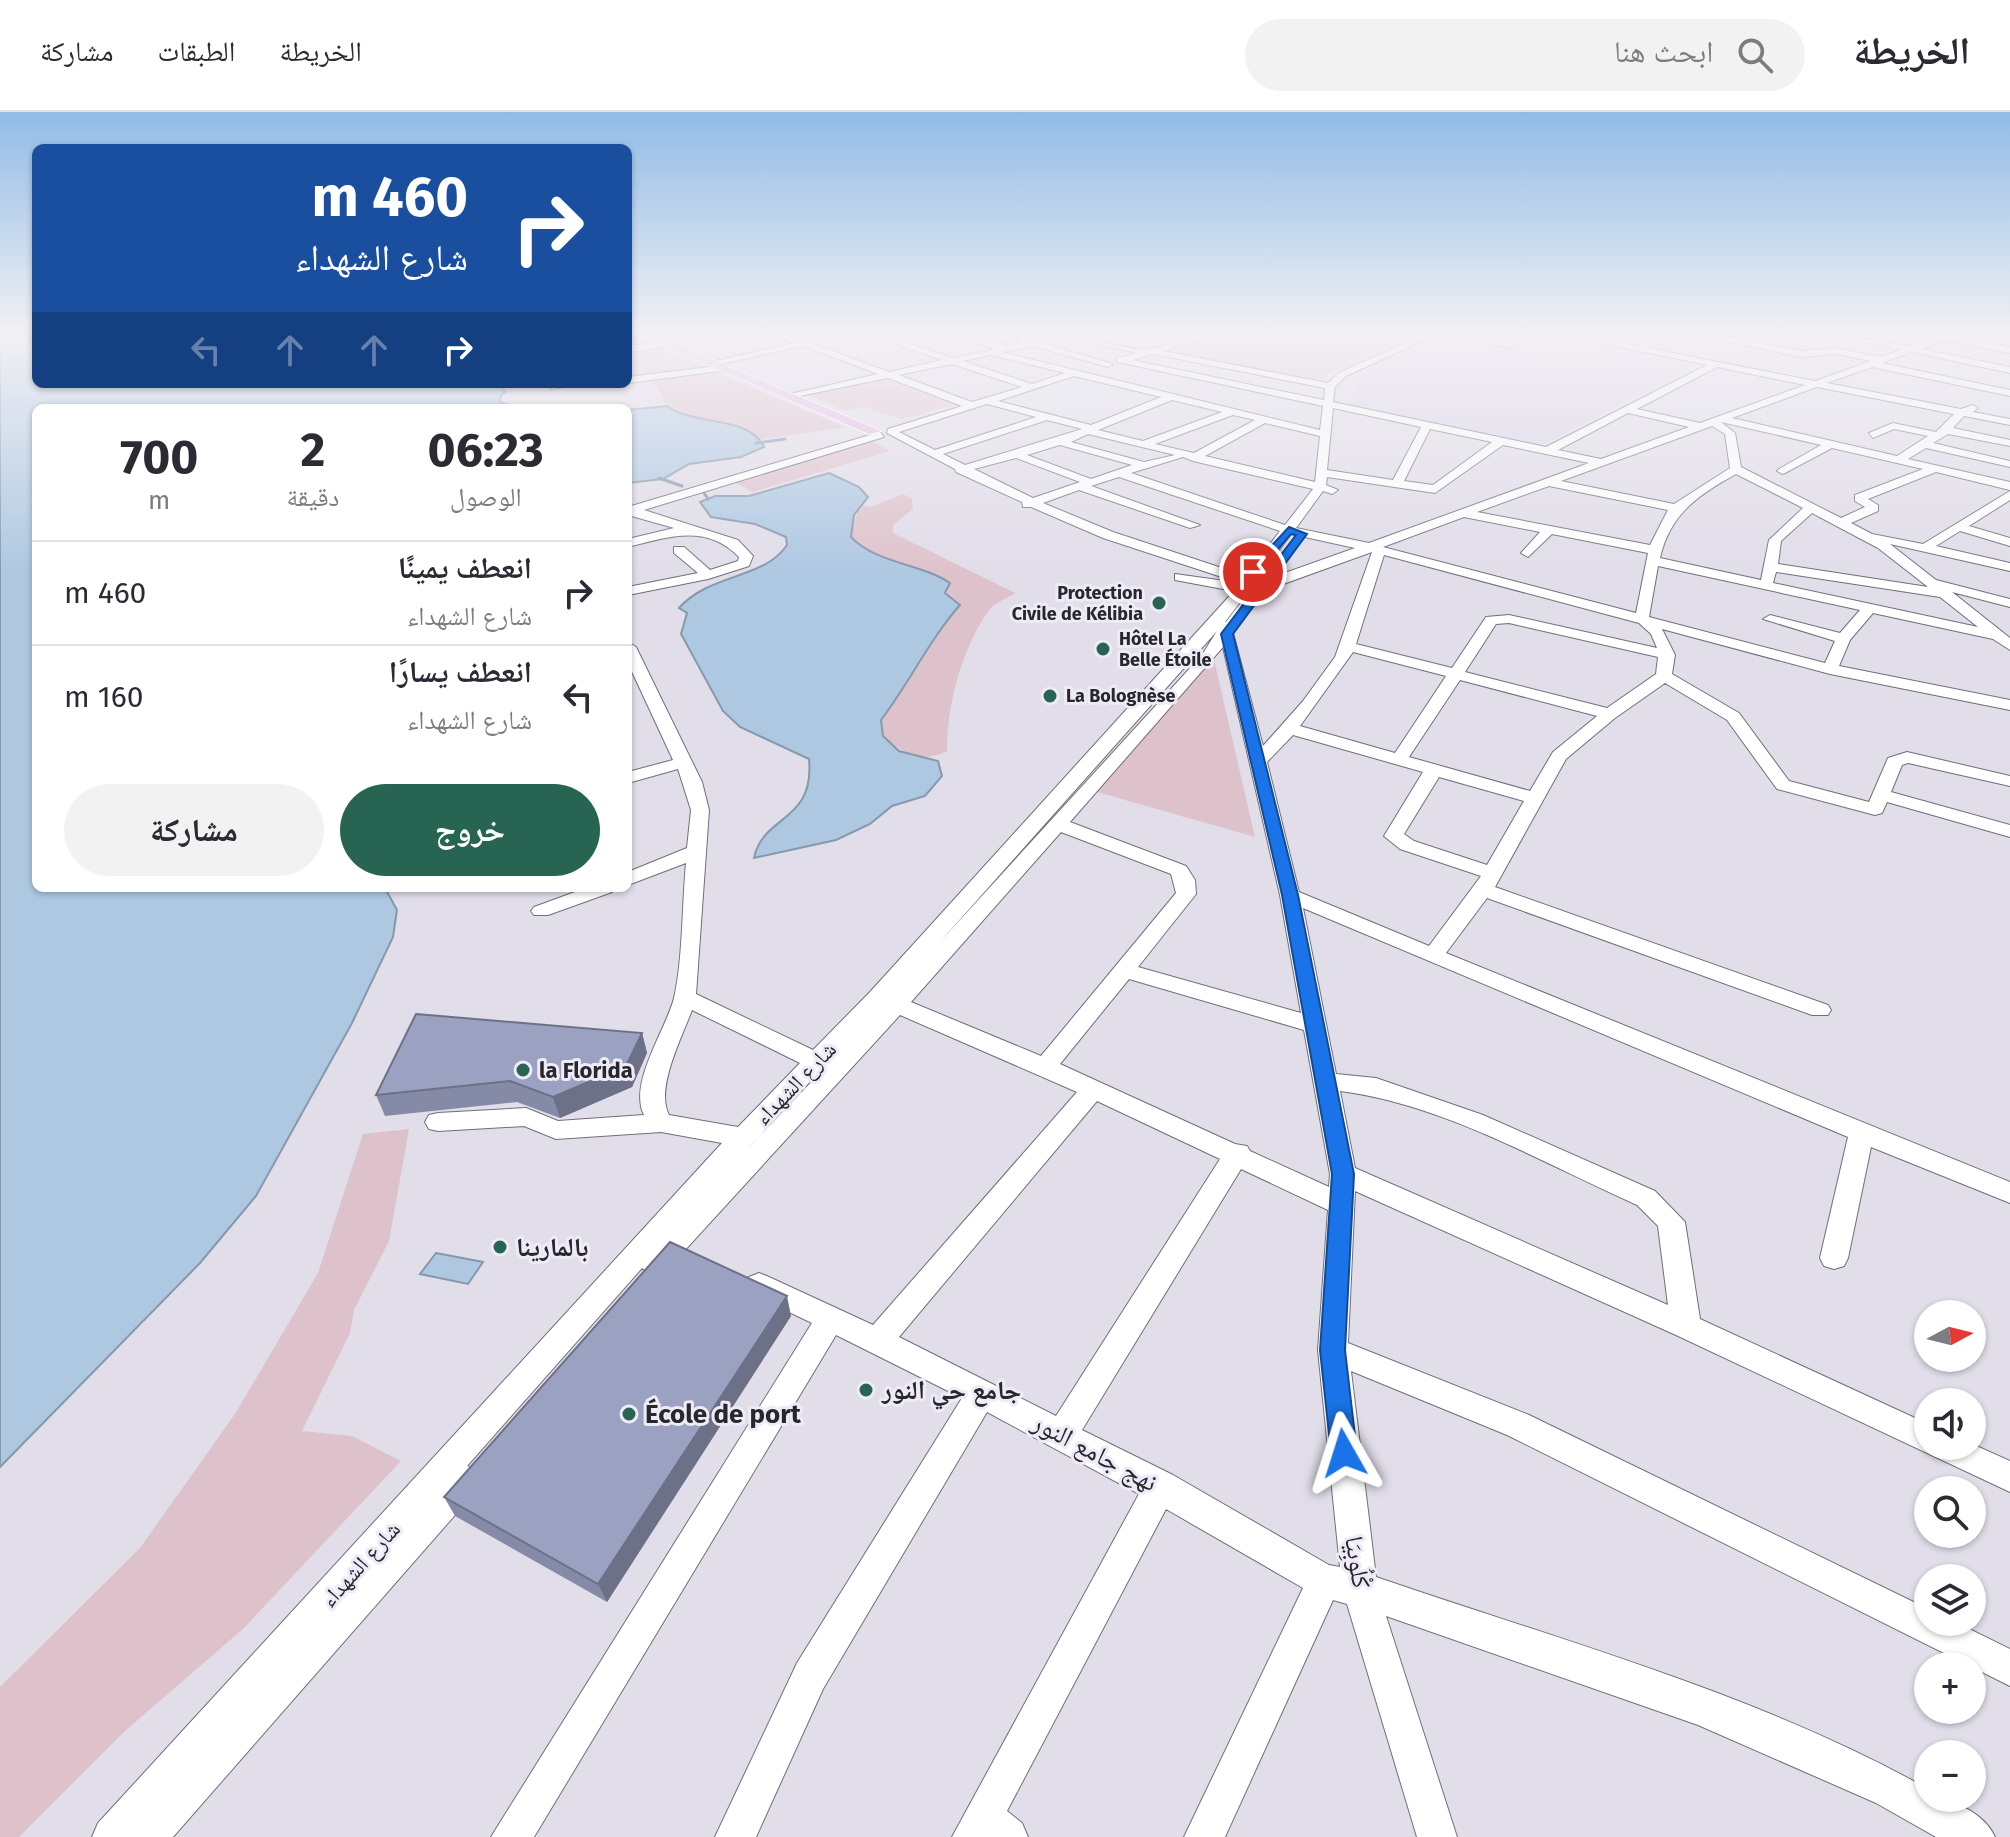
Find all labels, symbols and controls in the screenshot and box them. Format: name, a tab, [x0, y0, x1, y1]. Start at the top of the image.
search box	[1245, 19, 1805, 91]
text: الخريطة	[1853, 28, 1970, 74]
icon: search	[1733, 33, 1777, 77]
text: ابحث هنا	[1614, 34, 1713, 70]
text: مشاركة	[40, 35, 114, 68]
text: الطبقات	[158, 35, 235, 68]
text: الخريطة	[279, 35, 362, 68]
text: 460 m	[311, 164, 468, 231]
icon: right	[496, 176, 600, 280]
text: شارع الشهداء	[295, 236, 468, 280]
icon: left	[184, 328, 228, 372]
icon: ahead	[268, 328, 312, 372]
icon: ahead	[352, 328, 396, 372]
icon: right	[436, 328, 480, 372]
text: 2	[301, 421, 325, 479]
text: 06:23	[428, 421, 544, 479]
text: 700	[120, 428, 198, 486]
text: دقيقة	[287, 482, 339, 513]
text: الوصول	[450, 482, 522, 513]
text: m	[148, 485, 170, 516]
pin	[1219, 538, 1287, 606]
text: انعطف يمينًا	[398, 550, 532, 586]
icon: arrive	[1231, 550, 1275, 594]
icon: right	[556, 571, 600, 615]
text: 460 m	[64, 575, 146, 611]
place label: Protection Civile de Kélibia	[1012, 582, 1143, 625]
marker: Protection Civile de Kélibia	[1150, 594, 1168, 612]
text: شارع الشهداء	[407, 601, 532, 632]
place label: Hôtel La Belle Étoile	[1119, 628, 1211, 671]
marker: Hôtel La Belle Étoile	[1094, 640, 1112, 658]
text: انعطف يسارًا	[389, 654, 532, 690]
icon: left	[556, 675, 600, 719]
text: 160 m	[64, 679, 143, 715]
place label: La Bolognèse	[1066, 685, 1176, 707]
marker: La Bolognèse	[1041, 687, 1059, 705]
text: شارع الشهداء	[407, 705, 532, 736]
button: مشاركة	[64, 784, 324, 876]
button: خروج	[340, 784, 600, 876]
street label: شارع الشهداء	[749, 1036, 842, 1131]
place label: la Florida	[539, 1057, 633, 1084]
marker: la Florida	[514, 1061, 532, 1079]
place label: بالمارينا	[516, 1232, 588, 1263]
marker: بالمارينا	[491, 1238, 509, 1256]
north arrow	[1914, 1300, 1986, 1372]
map controls	[1914, 1300, 1986, 1812]
place label: جامع حي النور	[881, 1375, 1021, 1410]
marker: جامع حي النور	[857, 1381, 875, 1399]
button: sound	[1914, 1388, 1986, 1460]
place label: École de port	[645, 1398, 802, 1430]
marker: École de port	[620, 1405, 638, 1423]
street label: نهج جامع النور	[1026, 1406, 1163, 1499]
position arrow	[1302, 1411, 1386, 1495]
button: search	[1914, 1476, 1986, 1548]
street label: شارع الشهداء	[315, 1516, 406, 1613]
street label: كْلُوبِيَا	[1335, 1534, 1377, 1591]
button: layers	[1914, 1564, 1986, 1636]
button: +	[1914, 1652, 1986, 1724]
button: −	[1914, 1740, 1986, 1812]

